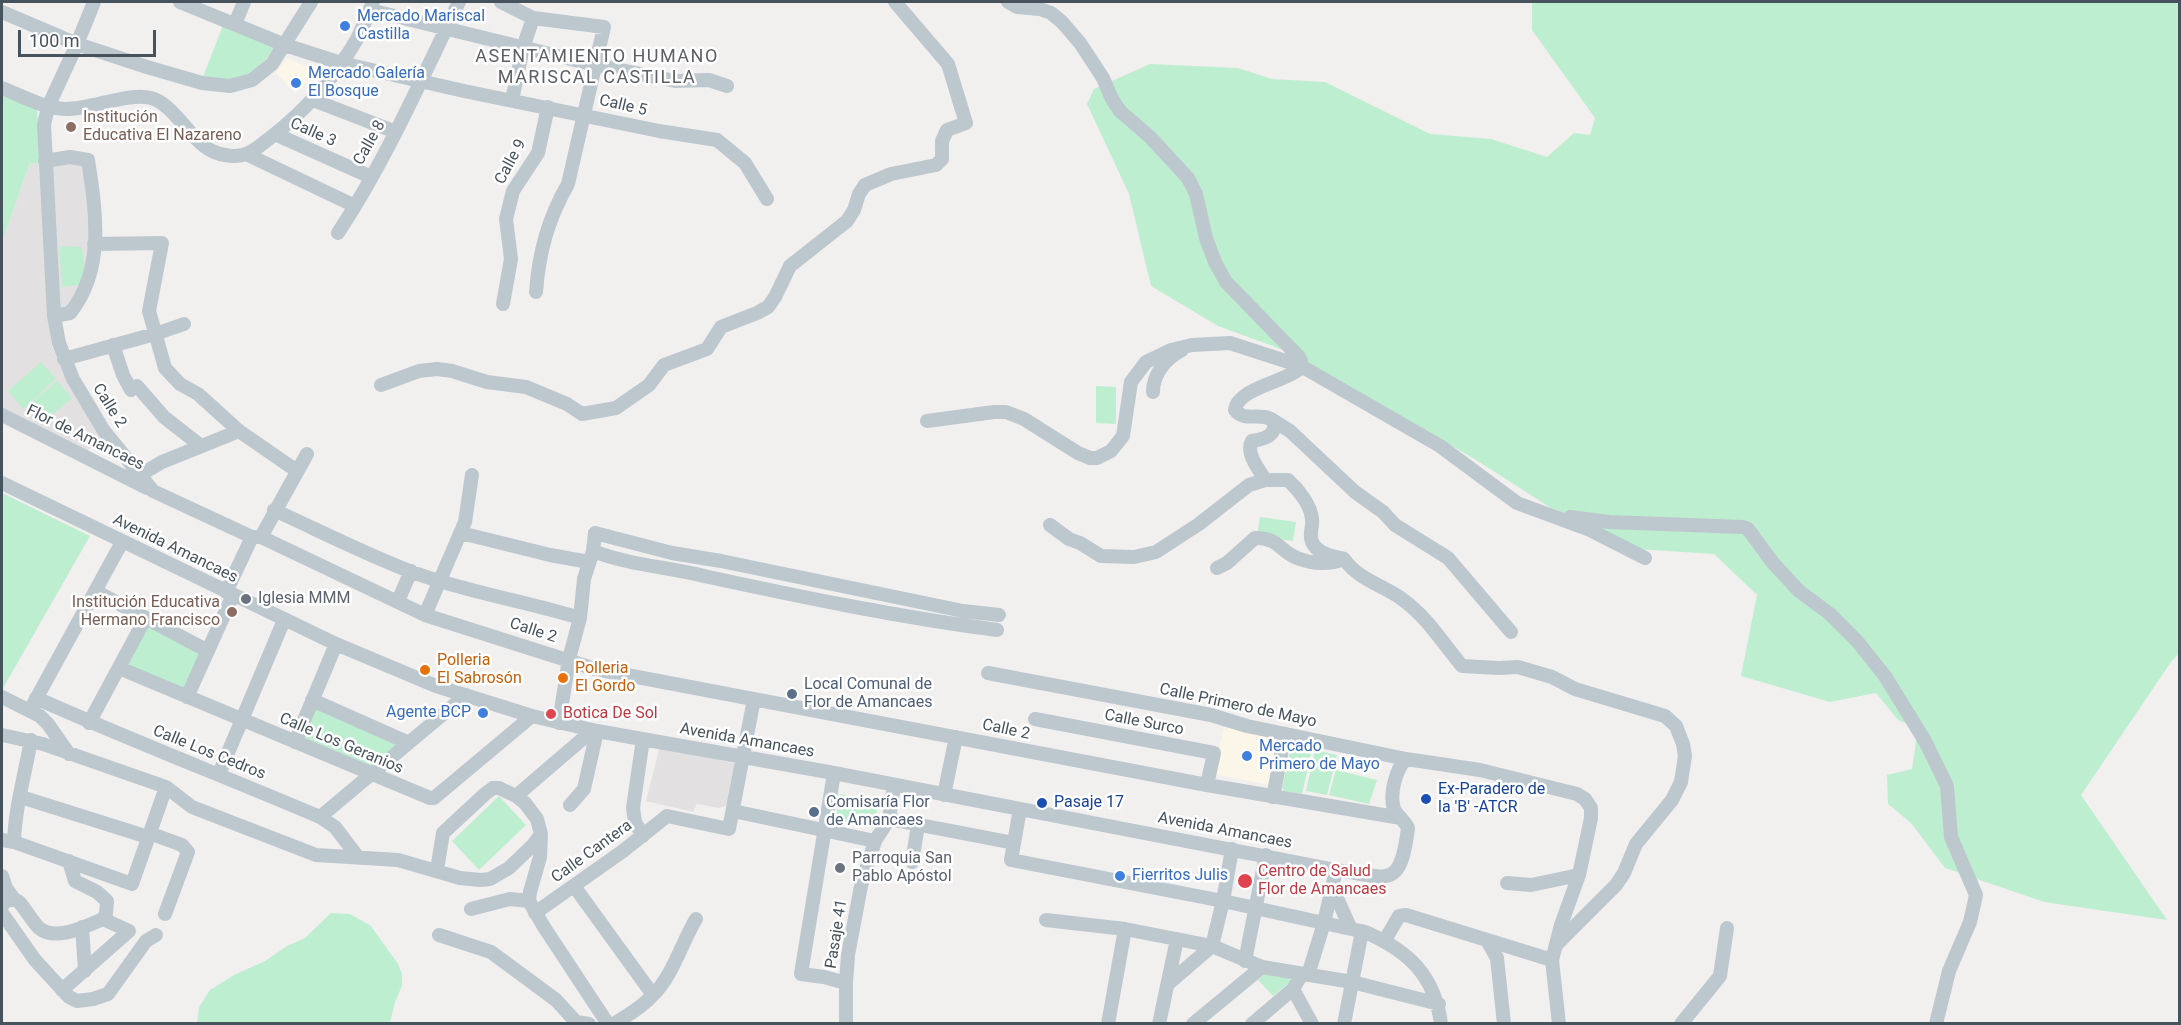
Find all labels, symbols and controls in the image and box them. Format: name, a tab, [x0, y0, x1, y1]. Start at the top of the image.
place label: Mercado Mariscal Castilla	[357, 7, 485, 45]
scale bar	[21, 18, 159, 56]
marker: Mercado Mariscal Castilla	[338, 19, 352, 33]
text: 100 m	[29, 30, 80, 51]
district label: ASENTAMIENTO HUMANO MARISCAL CASTILLA	[475, 46, 719, 88]
place label: Mercado Galería El Bosque	[308, 64, 425, 102]
marker: Mercado Galería El Bosque	[289, 76, 303, 90]
street label: Calle 5	[597, 91, 649, 121]
place label: Institución Educativa El Nazareno	[83, 108, 242, 146]
street label: Calle 3	[287, 114, 339, 152]
street label: Calle 8	[350, 117, 390, 169]
marker: Institución Educativa El Nazareno	[64, 120, 78, 134]
street label: Calle 9	[491, 136, 531, 188]
street label: Calle 2	[88, 380, 130, 432]
street label: Flor de Amancaes	[23, 401, 147, 475]
street label: Avenida Amancaes	[109, 510, 241, 588]
place label: Iglesia MMM	[258, 589, 350, 609]
marker: Iglesia MMM	[239, 592, 253, 606]
place label: Institución Educativa Hermano Francisco	[72, 593, 220, 631]
marker: Institución Educativa Hermano Francisco	[225, 605, 239, 619]
street label: Calle 2	[507, 614, 559, 648]
place label: Polleria El Sabrosón	[437, 651, 522, 689]
place label: Polleria El Gordo	[575, 659, 635, 697]
marker: Polleria El Sabrosón	[418, 663, 432, 677]
marker: Polleria El Gordo	[556, 671, 570, 685]
place label: Local Comunal de Flor de Amancaes	[804, 675, 933, 713]
street label: Calle Primero de Mayo	[1158, 680, 1318, 732]
marker: Local Comunal de Flor de Amancaes	[785, 687, 799, 701]
place label: Agente BCP	[386, 703, 471, 723]
place label: Botica De Sol	[563, 704, 658, 724]
marker: Agente BCP	[476, 706, 490, 720]
street label: Calle Surco	[1103, 706, 1185, 740]
marker: Botica De Sol	[544, 707, 558, 721]
street label: Calle Los Geranios	[276, 709, 406, 779]
street label: Calle 2	[980, 716, 1032, 744]
street label: Avenida Amancaes	[678, 720, 816, 762]
street label: Calle Los Cedros	[150, 722, 268, 784]
place label: Mercado Primero de Mayo	[1259, 737, 1380, 775]
marker: Mercado Primero de Mayo	[1240, 749, 1254, 763]
place label: Ex-Paradero de la 'B' -ATCR	[1438, 780, 1545, 818]
marker: Ex-Paradero de la 'B' -ATCR	[1419, 792, 1433, 806]
place label: Comisaría Flor de Amancaes	[826, 793, 930, 831]
place label: Pasaje 17	[1054, 793, 1124, 813]
marker: Pasaje 17	[1035, 796, 1049, 810]
marker: Comisaría Flor de Amancaes	[807, 805, 821, 819]
street label: Avenida Amancaes	[1156, 809, 1294, 853]
street label: Calle Cantera	[548, 816, 636, 888]
place label: Parroquia San Pablo Apóstol	[852, 849, 952, 887]
marker: Parroquia San Pablo Apóstol	[833, 861, 847, 875]
place label: Centro de Salud Flor de Amancaes	[1258, 862, 1387, 900]
place label: Fierritos Julis	[1132, 866, 1228, 886]
marker: Fierritos Julis	[1113, 869, 1127, 883]
marker: Centro de Salud Flor de Amancaes	[1236, 872, 1254, 890]
street label: Pasaje 41	[822, 898, 852, 970]

